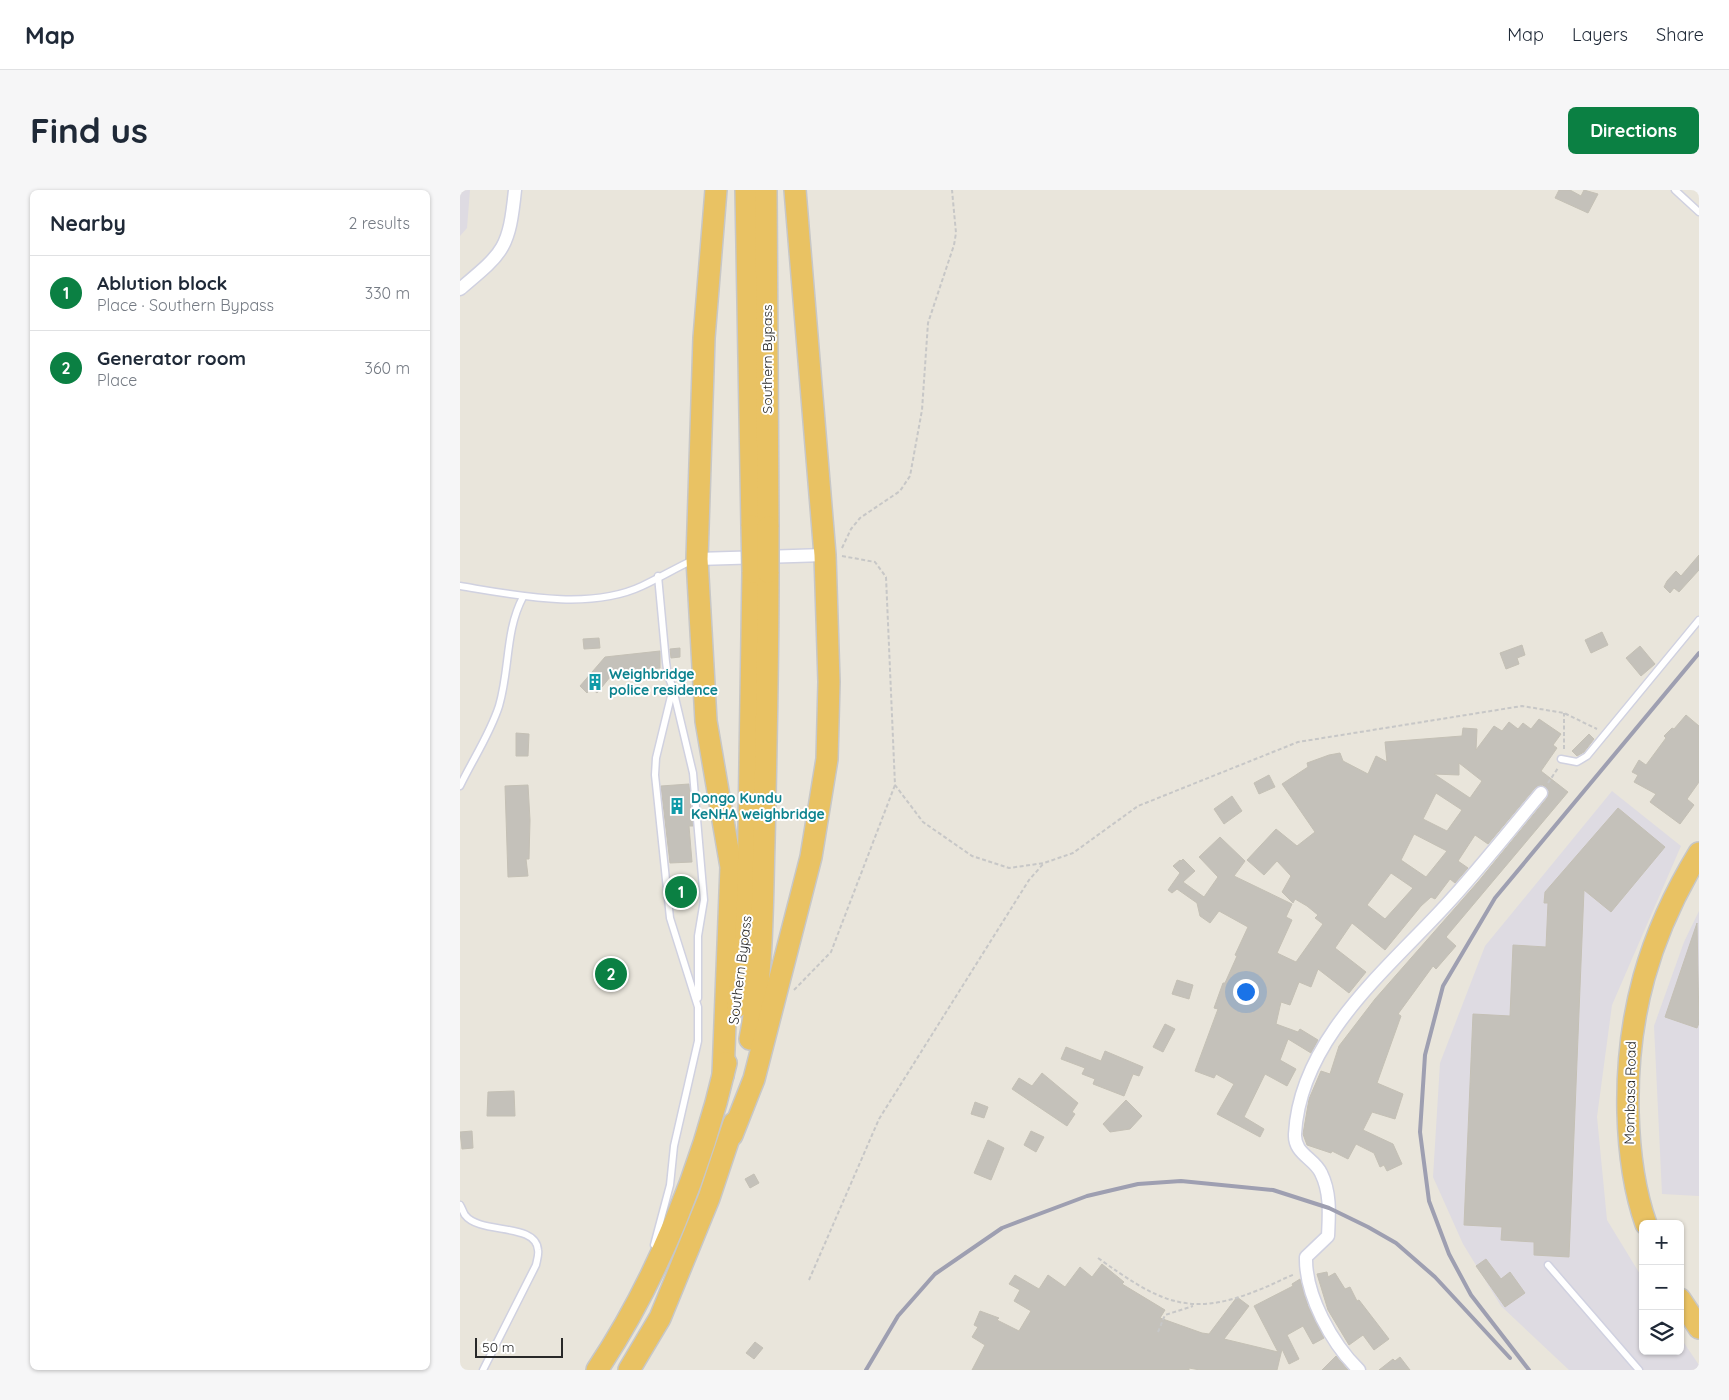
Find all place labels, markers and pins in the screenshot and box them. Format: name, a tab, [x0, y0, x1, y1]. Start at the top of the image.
place label: Weighbridge police residence	[609, 665, 718, 699]
building icon: Weighbridge police residence	[585, 672, 605, 692]
place label: Dongo Kundu KeNHA weighbridge	[691, 789, 825, 823]
building icon: Dongo Kundu KeNHA weighbridge	[667, 796, 687, 816]
pin: 1	[665, 873, 697, 911]
pin: 2	[595, 955, 627, 993]

